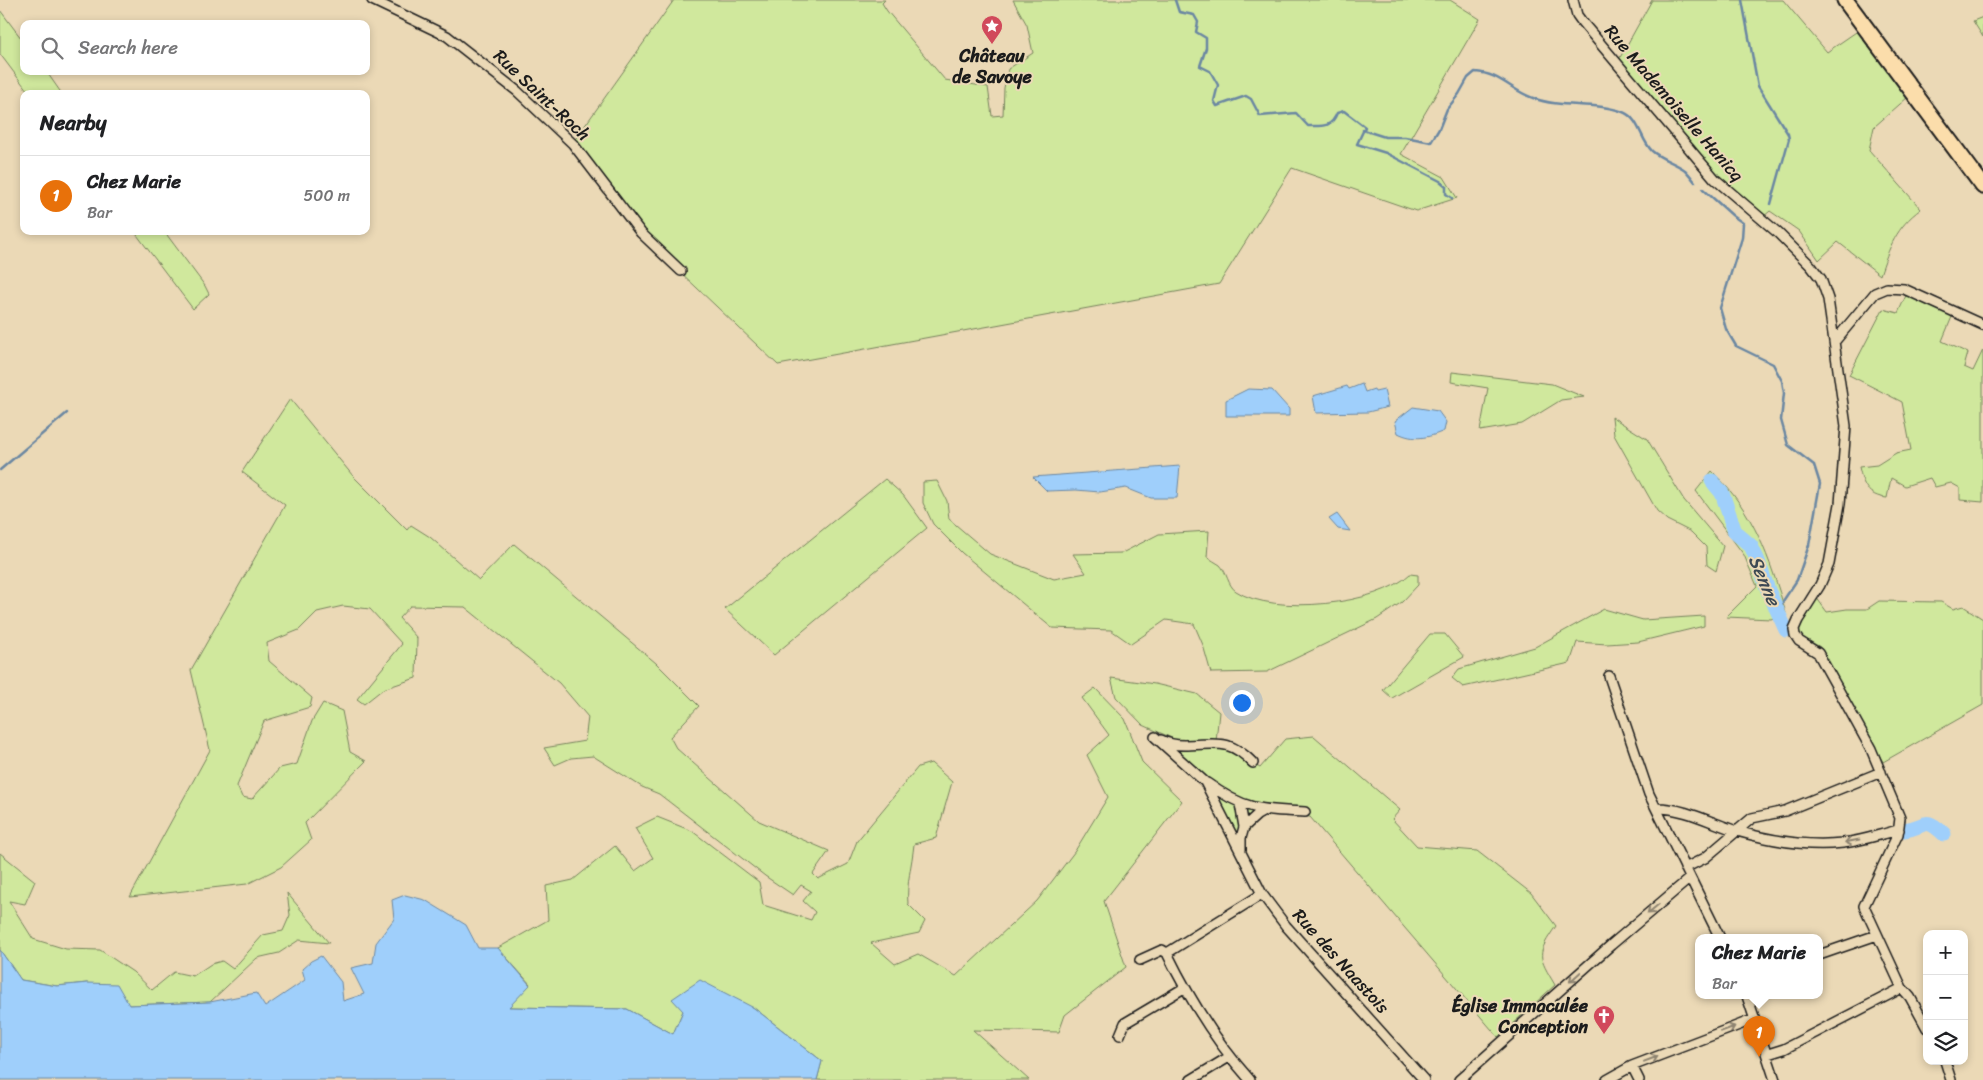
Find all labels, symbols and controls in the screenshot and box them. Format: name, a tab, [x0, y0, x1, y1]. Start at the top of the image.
place icon: Château de Savoye	[980, 14, 1004, 45]
street label: Rue Mademoiselle Hanicq	[1596, 17, 1752, 189]
search box	[20, 20, 370, 75]
text: Search here	[78, 31, 178, 64]
icon: search	[38, 34, 66, 62]
place label: Château de Savoye	[952, 40, 1032, 93]
street label: Rue Saint-Roch	[486, 41, 598, 149]
text: Nearby	[40, 104, 106, 142]
text: Chez Marie	[87, 165, 181, 198]
text: 1	[53, 181, 59, 210]
text: 500 m	[304, 181, 350, 210]
text: Bar	[87, 198, 112, 227]
water label: Senne	[1739, 550, 1791, 613]
your location	[1229, 690, 1255, 716]
one-way arrow	[1844, 837, 1860, 847]
street label: Rue des Naastois	[1284, 901, 1398, 1022]
one-way arrow	[1647, 904, 1660, 915]
map controls	[1923, 930, 1968, 1065]
button: +	[1923, 930, 1968, 975]
popup	[1695, 934, 1823, 999]
text: Chez Marie	[1712, 936, 1806, 969]
text: Bar	[1712, 969, 1737, 998]
one-way arrow	[1568, 971, 1581, 983]
button: −	[1923, 975, 1968, 1020]
place label: Église Immaculée Conception	[1451, 990, 1589, 1043]
church icon: Église Immaculée Conception	[1592, 1004, 1616, 1035]
pin: 1	[1743, 1016, 1775, 1057]
button: layers	[1923, 1020, 1968, 1065]
one-way arrow	[1720, 1024, 1736, 1033]
one-way arrow	[1643, 1053, 1658, 1063]

